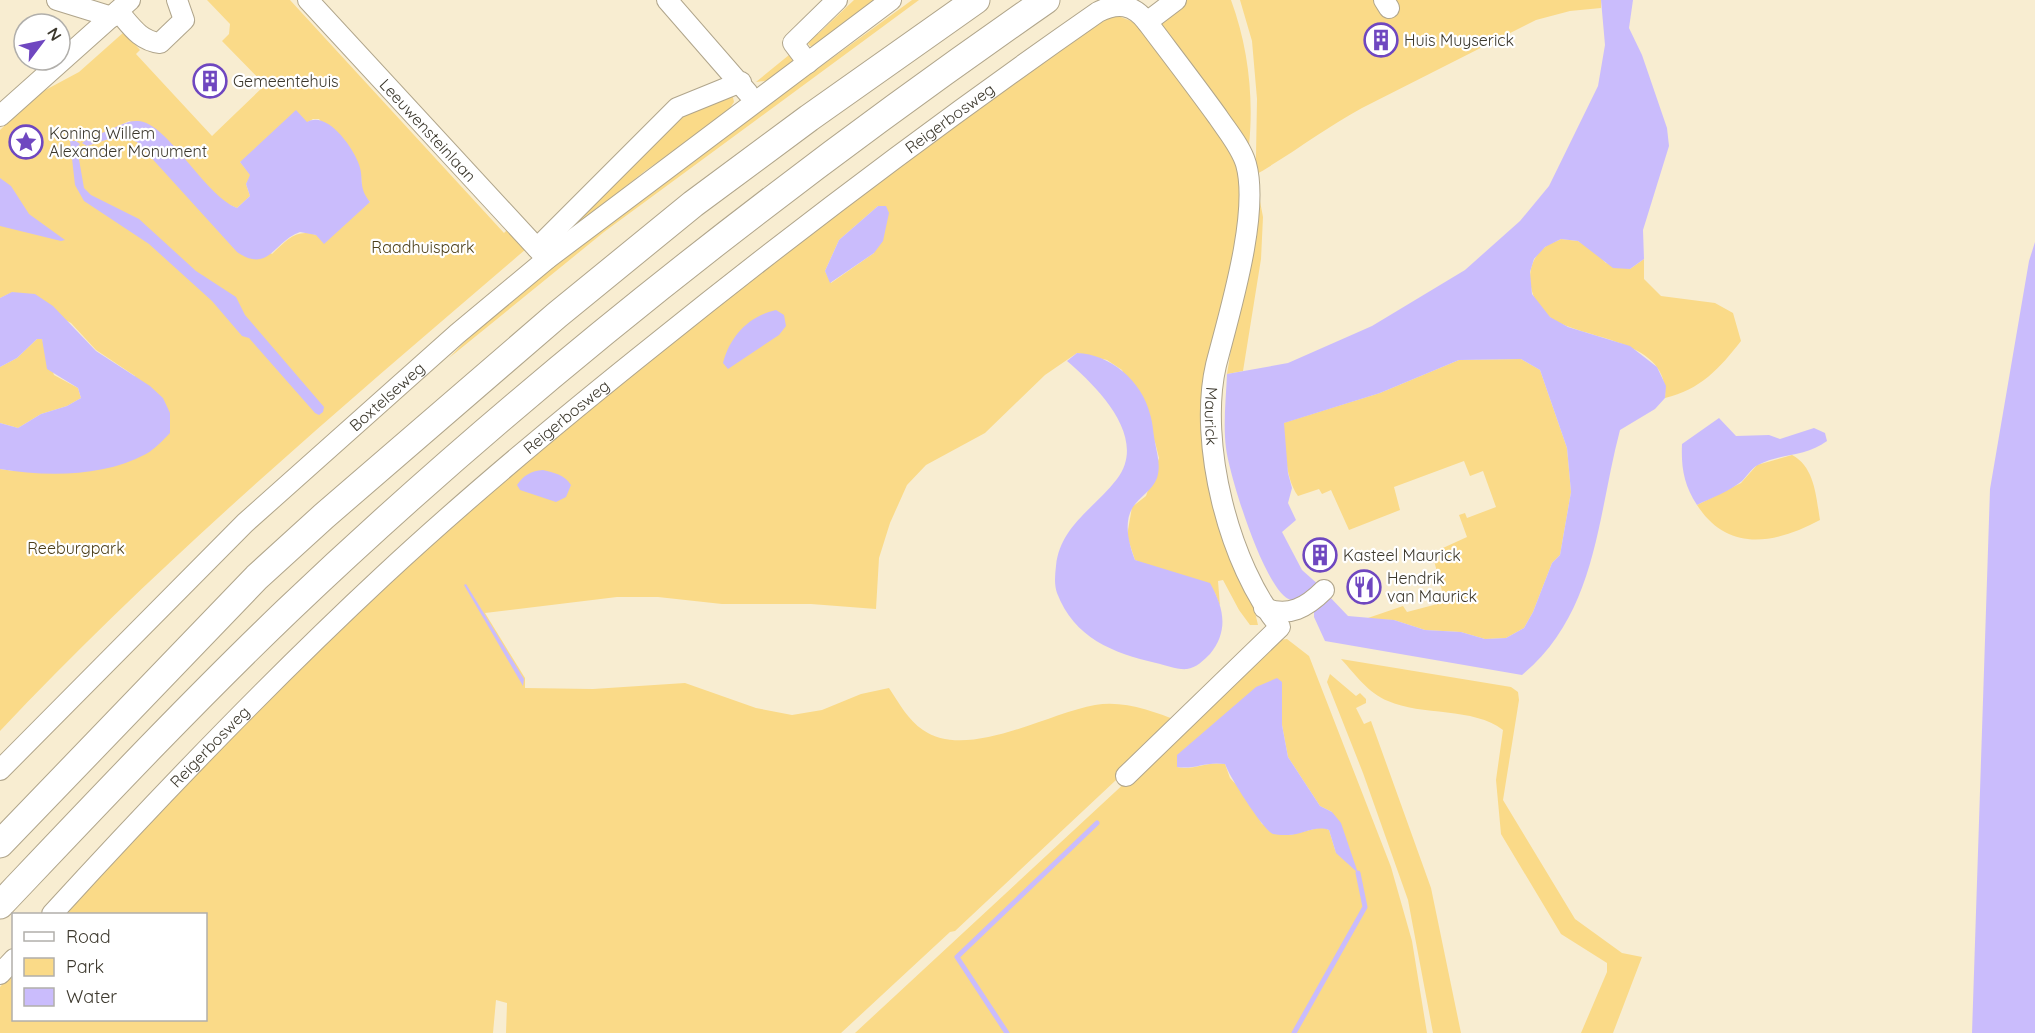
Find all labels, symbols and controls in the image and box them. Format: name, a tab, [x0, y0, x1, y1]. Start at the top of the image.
north arrow	[12, 12, 72, 72]
building icon: Huis Muyserick	[1363, 22, 1399, 58]
text: N	[43, 24, 66, 44]
place label: Huis Muyserick	[1404, 30, 1514, 50]
building icon: Gemeentehuis	[192, 63, 228, 99]
place label: Gemeentehuis	[233, 71, 339, 91]
street label: Leeuwensteinlaan	[376, 74, 481, 186]
street label: Reigerbosweg	[901, 79, 998, 157]
place label: Koning Willem Alexander Monument	[49, 123, 207, 161]
place icon: Koning Willem Alexander Monument	[8, 124, 44, 160]
park label: Raadhuispark	[371, 237, 475, 257]
street label: Boxtelseweg	[345, 358, 429, 435]
street label: Reigerbosweg	[519, 375, 613, 458]
street label: Maurick	[1201, 386, 1222, 446]
building icon: Kasteel Maurick	[1302, 537, 1338, 573]
park label: Reeburgpark	[27, 538, 125, 558]
place label: Kasteel Maurick	[1343, 545, 1461, 565]
place label: Hendrik van Maurick	[1387, 568, 1477, 606]
restaurant icon: Hendrik van Maurick	[1346, 569, 1382, 605]
street label: Reigerbosweg	[166, 702, 254, 791]
legend	[12, 913, 207, 1021]
text: Road	[66, 925, 111, 948]
text: Park	[66, 955, 104, 978]
text: Water	[66, 985, 117, 1008]

